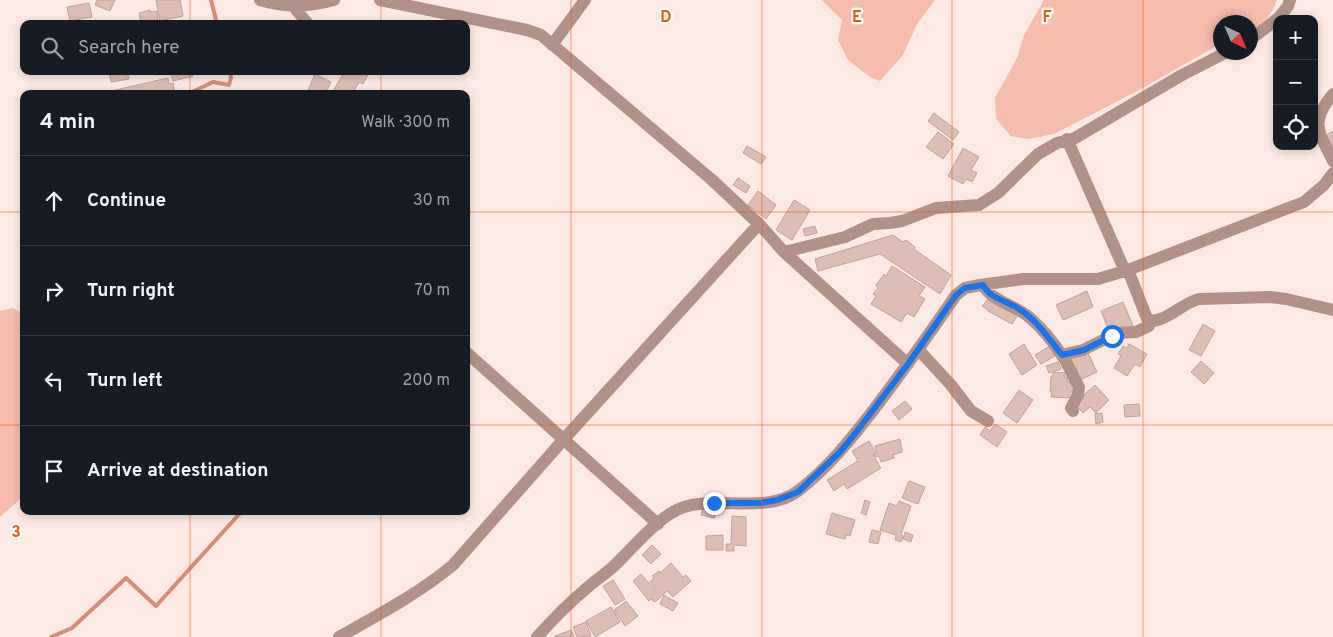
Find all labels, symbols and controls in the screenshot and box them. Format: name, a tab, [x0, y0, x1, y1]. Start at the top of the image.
text: D	[660, 8, 672, 28]
text: E	[852, 8, 862, 28]
text: F	[1042, 8, 1052, 28]
north arrow	[1213, 15, 1258, 60]
map controls	[1273, 15, 1318, 150]
button: +	[1273, 15, 1318, 60]
search box	[20, 20, 470, 75]
icon: search	[38, 34, 66, 62]
text: Search here	[78, 36, 180, 60]
button: −	[1273, 60, 1318, 105]
button: locate	[1273, 105, 1318, 150]
text: 4 min	[40, 109, 96, 136]
text: Walk · 300 m	[361, 113, 450, 133]
icon: ahead	[40, 187, 68, 215]
text: Continue	[87, 189, 166, 213]
text: 30 m	[413, 191, 450, 211]
icon: right	[40, 277, 68, 305]
text: Turn right	[87, 279, 175, 303]
text: 70 m	[415, 281, 450, 301]
route start	[1101, 325, 1124, 348]
icon: left	[40, 367, 68, 395]
text: Turn left	[87, 369, 163, 393]
text: 200 m	[402, 371, 450, 391]
icon: arrive	[40, 457, 68, 485]
text: Arrive at destination	[87, 459, 268, 483]
route end	[703, 492, 726, 515]
text: 3	[11, 523, 21, 543]

